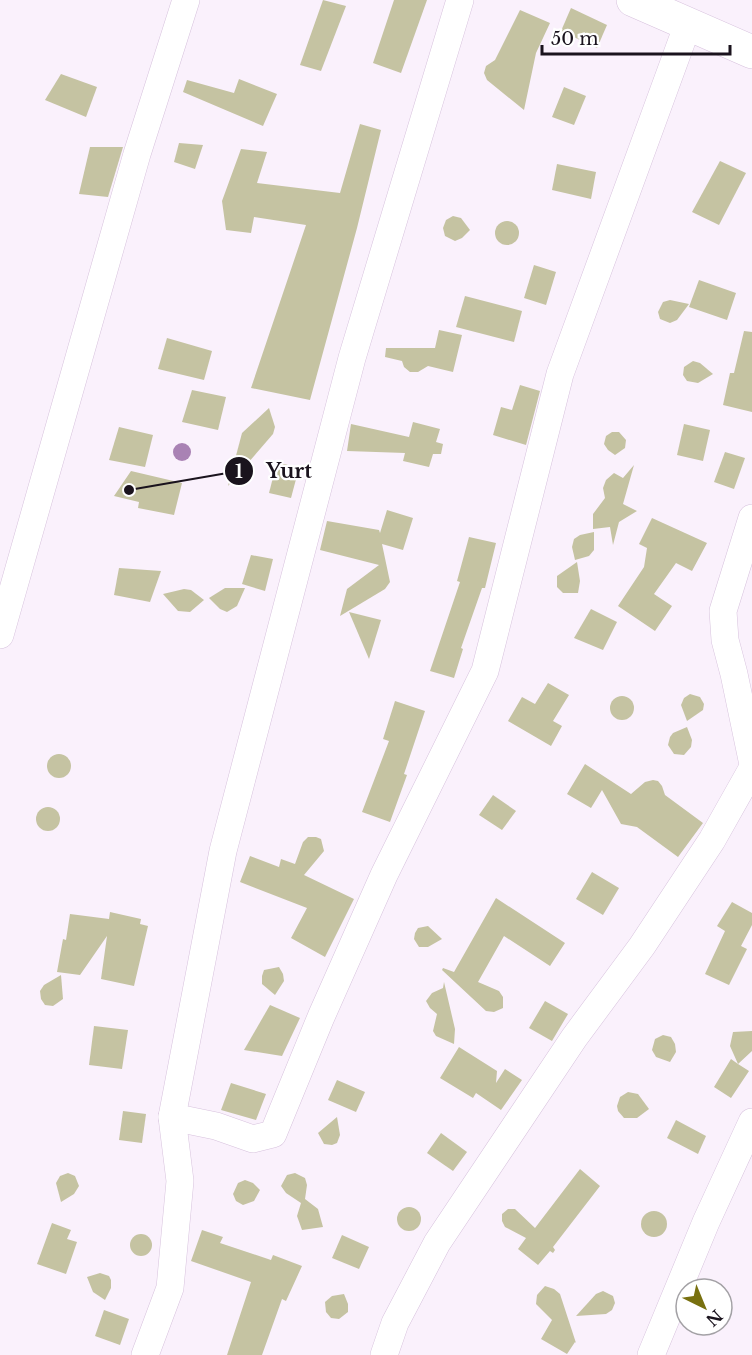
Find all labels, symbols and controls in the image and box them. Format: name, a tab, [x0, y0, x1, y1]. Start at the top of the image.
scale bar	[542, 18, 730, 56]
text: 50 m	[551, 28, 599, 50]
callout: Yurt	[224, 452, 324, 490]
text: Yurt	[265, 459, 312, 483]
text: 1	[235, 461, 243, 483]
north arrow	[674, 1277, 734, 1337]
text: N	[702, 1306, 727, 1330]

